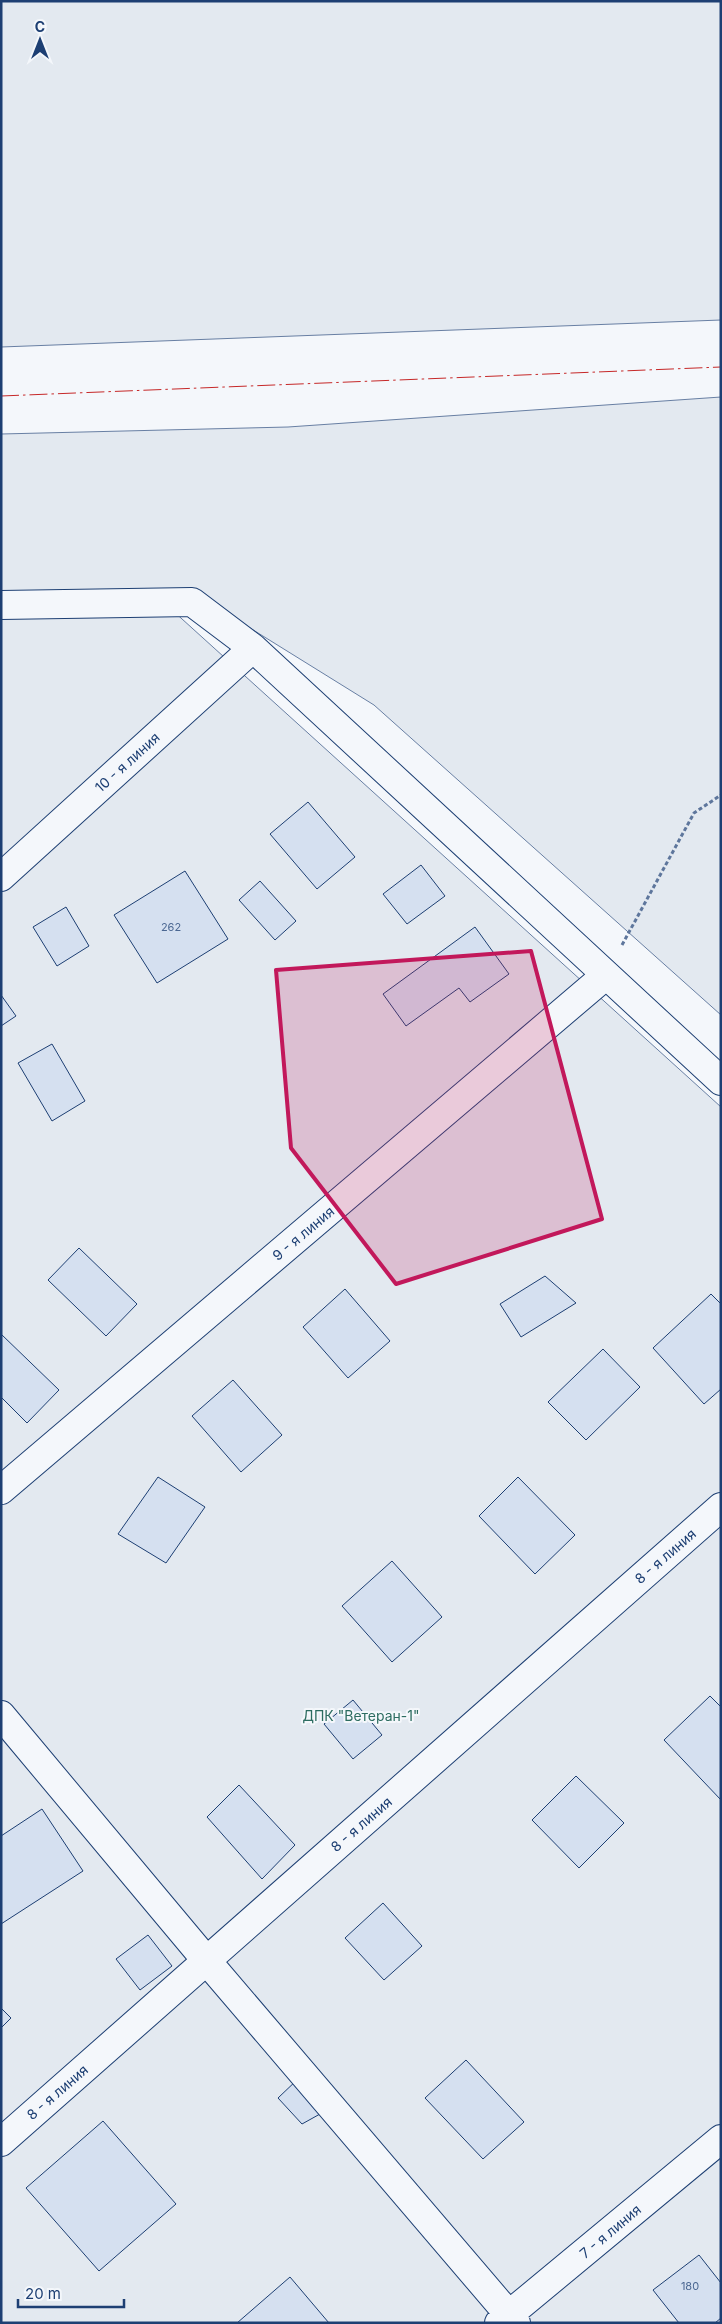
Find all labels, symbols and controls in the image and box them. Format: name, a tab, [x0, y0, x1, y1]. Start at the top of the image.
north arrow	[15, 15, 65, 65]
text: С	[35, 18, 45, 35]
street label: 10 - я линия	[91, 729, 163, 795]
house number: 262	[161, 920, 181, 934]
street label: 9 - я линия	[269, 1202, 337, 1264]
street label: 8 - я линия	[631, 1525, 699, 1587]
park label: ДПК "Ветеран-1"	[302, 1707, 420, 1724]
street label: 8 - я линия	[327, 1793, 395, 1855]
street label: 8 - я линия	[23, 2061, 91, 2123]
street label: 7 - я линия	[576, 2201, 644, 2261]
scale bar	[18, 2276, 124, 2308]
house number: 180	[681, 2279, 699, 2293]
text: 20 m	[25, 2284, 61, 2303]

